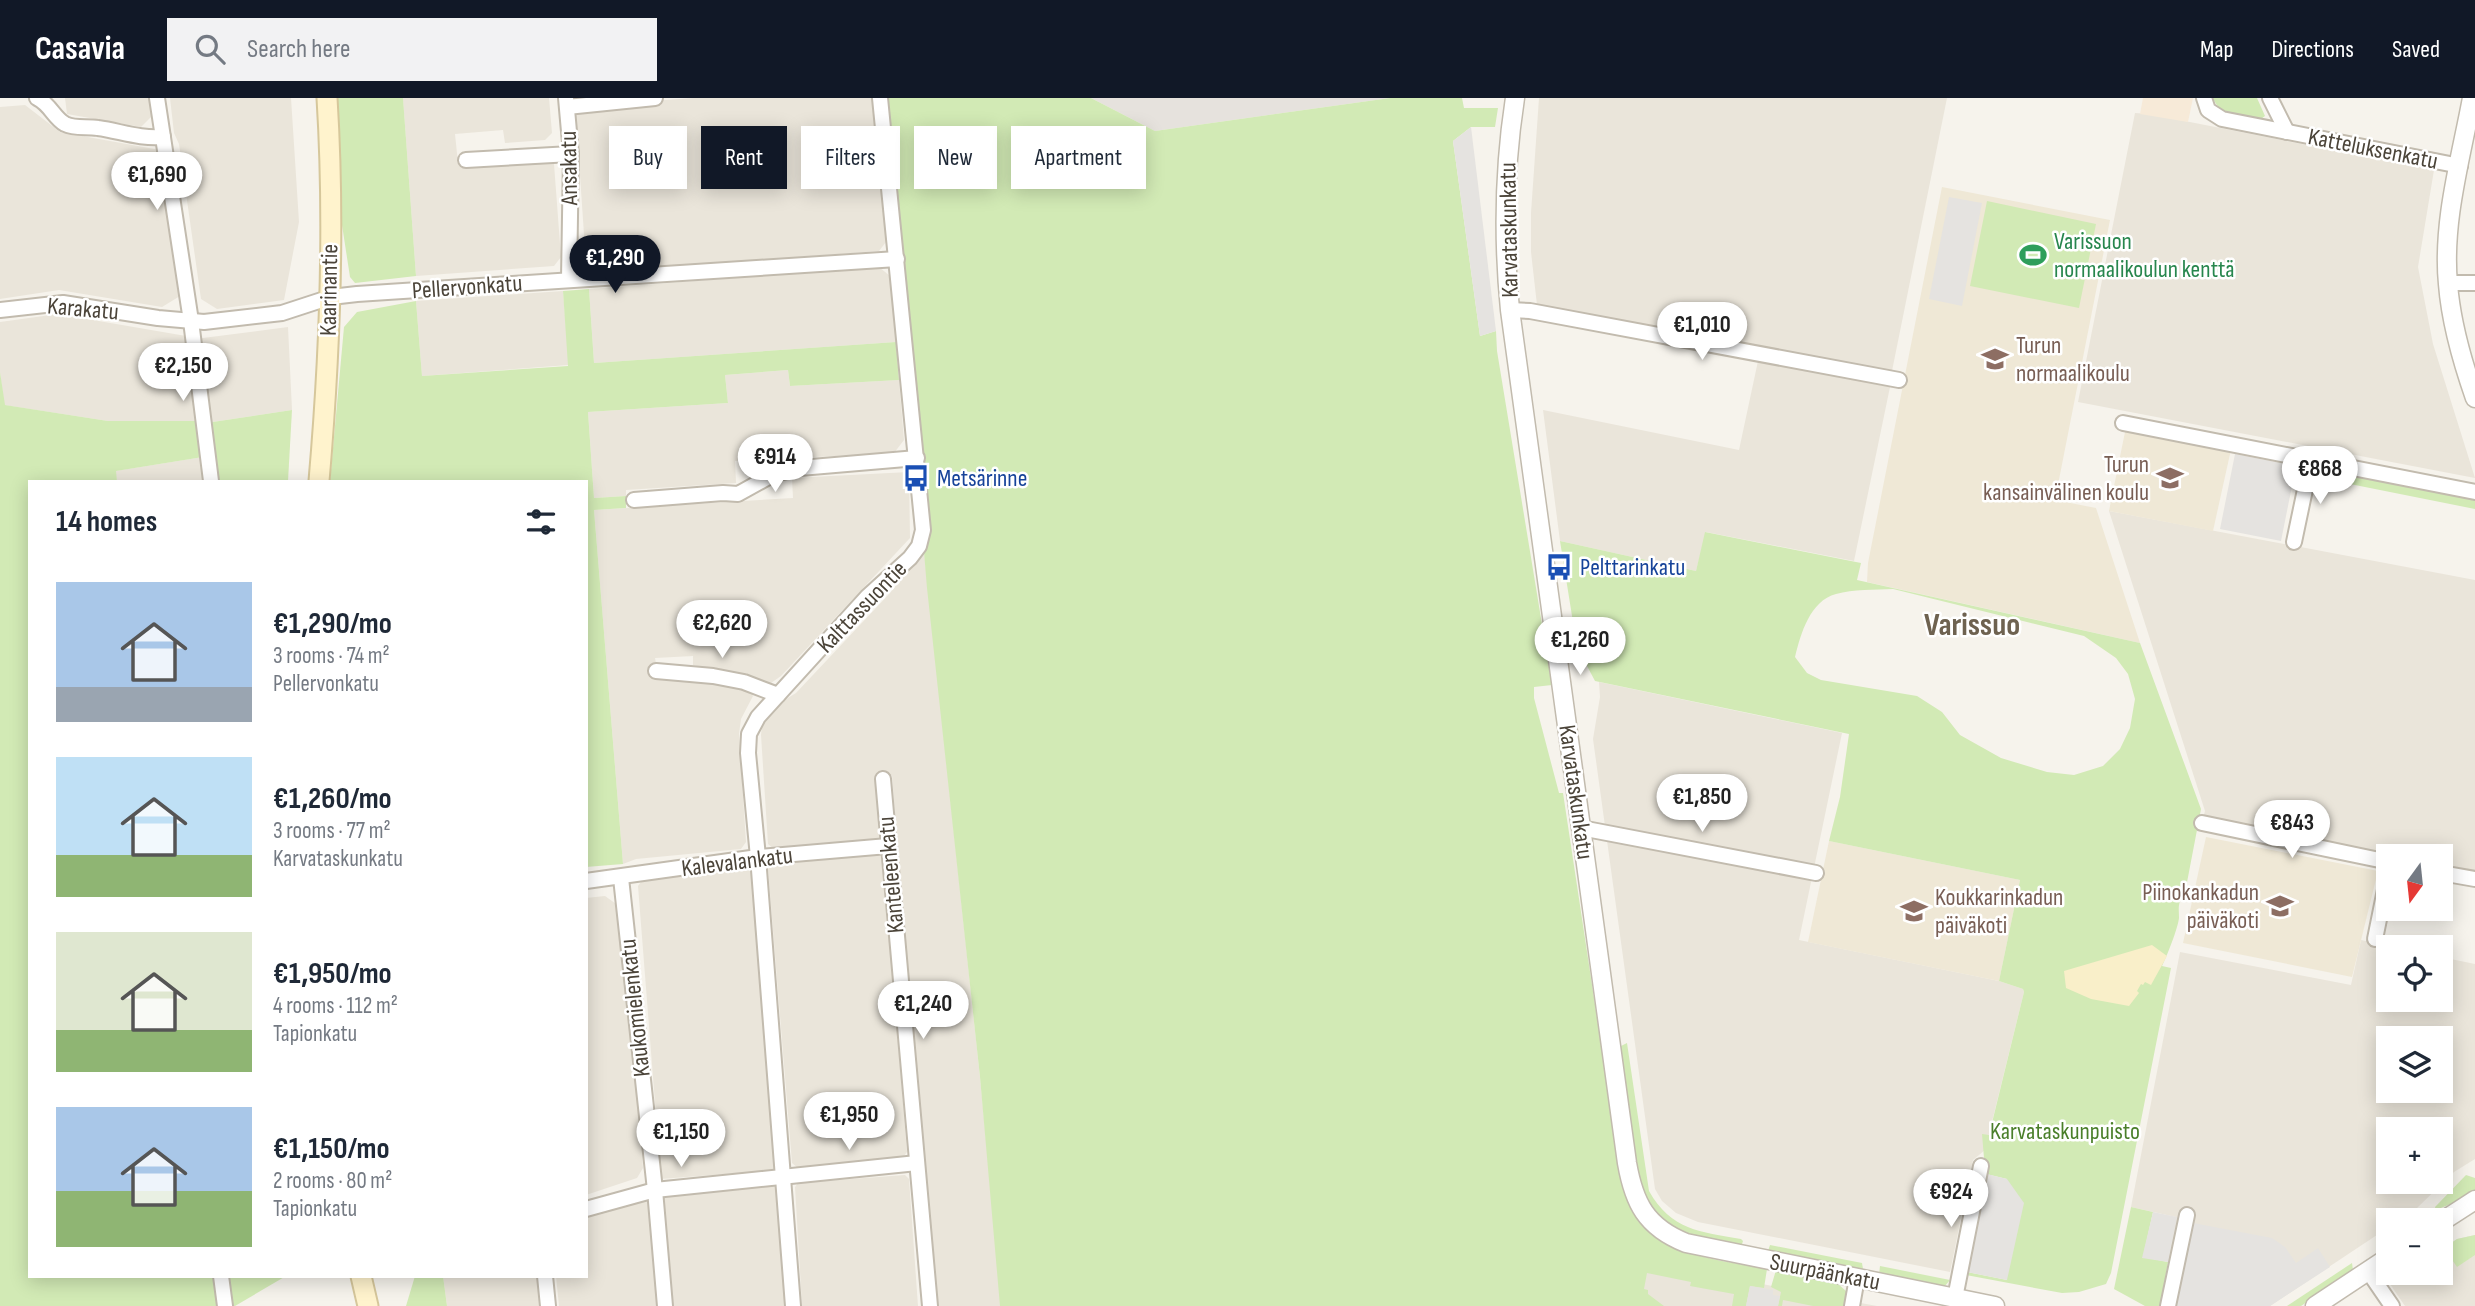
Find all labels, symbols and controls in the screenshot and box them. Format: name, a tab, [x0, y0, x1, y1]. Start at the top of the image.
search box	[167, 18, 657, 81]
text: Casavia	[35, 29, 125, 69]
icon: search	[191, 30, 229, 68]
text: Search here	[247, 34, 350, 65]
text: Map	[2200, 35, 2233, 64]
text: Directions	[2271, 35, 2354, 64]
text: Saved	[2392, 35, 2440, 64]
street label: Katteluksenkatu	[2306, 122, 2440, 176]
chip: Buy	[609, 126, 687, 189]
chip: Rent	[701, 126, 787, 189]
chip: Filters	[801, 126, 900, 189]
chip: New	[914, 126, 997, 189]
chip: Apartment	[1011, 126, 1146, 189]
street label: Ansakatu	[554, 130, 584, 207]
pin: €1,690	[100, 152, 214, 212]
text: €1,690	[127, 161, 187, 189]
street label: Karvataskunkatu	[1493, 162, 1525, 298]
place label: Varissuon normaalikoulun kenttä	[2054, 227, 2234, 284]
pin: €1,290	[558, 236, 672, 295]
sports icon: Varissuon normaalikoulun kenttä	[2018, 240, 2048, 270]
street label: Kaarinantie	[314, 244, 344, 336]
text: €1,290	[586, 244, 644, 272]
street label: Pellervonkatu	[411, 269, 523, 305]
street label: Karakatu	[46, 291, 120, 327]
pin: €1,010	[1645, 302, 1759, 362]
text: €1,010	[1673, 311, 1731, 339]
place label: Turun normaalikoulu	[2016, 331, 2130, 388]
pin: €2,150	[126, 344, 240, 403]
school or university icon: Turun normaalikoulu	[1980, 344, 2010, 374]
text: €2,150	[154, 352, 212, 380]
pin: €914	[734, 434, 816, 494]
text: €914	[754, 443, 796, 471]
pin: €868	[2279, 446, 2361, 506]
place label: Turun kansainvälinen koulu	[1983, 450, 2149, 507]
text: €868	[2298, 455, 2342, 483]
bus stop icon: Metsärinne	[901, 463, 931, 493]
school or university icon: Turun kansainvälinen koulu	[2155, 463, 2185, 493]
place label: Metsärinne	[937, 464, 1027, 493]
icon: filters	[522, 503, 560, 541]
text: 14 homes	[56, 504, 157, 540]
bus stop icon: Pelttarinkatu	[1544, 552, 1574, 582]
place label: Pelttarinkatu	[1580, 553, 1685, 582]
street label: Kalttassuontie	[811, 555, 913, 659]
pin: €2,620	[665, 601, 779, 660]
text: €1,290/mo	[273, 606, 392, 642]
district label: Varissuo	[1924, 606, 2020, 645]
text: €2,620	[692, 609, 752, 637]
icon: home	[112, 610, 196, 694]
pin: €1,260	[1523, 618, 1637, 677]
text: €1,260	[1551, 626, 1609, 654]
text: 3 rooms · 74 m²	[273, 642, 390, 670]
text: Pellervonkatu	[273, 670, 379, 698]
street label: Karvataskunkatu	[1552, 723, 1600, 861]
pin: €1,850	[1645, 774, 1759, 834]
text: €1,260/mo	[273, 781, 392, 817]
text: €1,850	[1673, 783, 1732, 811]
icon: home	[112, 785, 196, 869]
pin: €843	[2251, 800, 2333, 860]
text: €843	[2270, 809, 2314, 837]
street label: Kanteleenkatu	[871, 815, 911, 935]
text: 3 rooms · 77 m²	[273, 817, 391, 845]
street label: Kalevalankatu	[680, 841, 794, 883]
north arrow	[2376, 844, 2454, 920]
map controls	[2376, 844, 2453, 1285]
text: Karvataskunkatu	[273, 845, 403, 873]
place label: Piinokankadun päiväkoti	[2142, 878, 2259, 935]
place label: Koukkarinkadun päiväkoti	[1935, 883, 2063, 940]
school or university icon: Piinokankadun päiväkoti	[2265, 891, 2295, 921]
school or university icon: Koukkarinkadun päiväkoti	[1899, 896, 1929, 926]
button: locate	[2376, 935, 2453, 1012]
street label: Kaukomielenkatu	[613, 938, 657, 1078]
text: €1,950/mo	[273, 956, 392, 992]
icon: home	[112, 960, 196, 1044]
pin: €1,240	[866, 982, 980, 1041]
text: €1,240	[894, 990, 952, 1018]
text: 4 rooms · 112 m²	[273, 992, 398, 1020]
text: Tapionkatu	[273, 1020, 357, 1048]
button: layers	[2376, 1026, 2453, 1103]
pin: €1,950	[792, 1093, 906, 1152]
text: €1,950	[820, 1101, 878, 1129]
pin: €1,150	[624, 1110, 738, 1169]
park label: Karvataskunpuisto	[1990, 1117, 2140, 1146]
button: +	[2376, 1117, 2453, 1194]
text: €1,150	[652, 1118, 710, 1146]
text: €1,150/mo	[273, 1131, 390, 1167]
icon: home	[112, 1135, 196, 1219]
text: 2 rooms · 80 m²	[273, 1167, 392, 1195]
pin: €924	[1910, 1170, 1992, 1229]
text: €924	[1929, 1178, 1973, 1206]
text: Tapionkatu	[273, 1195, 357, 1223]
button: −	[2376, 1208, 2453, 1285]
street label: Suurpäänkatu	[1767, 1247, 1883, 1297]

